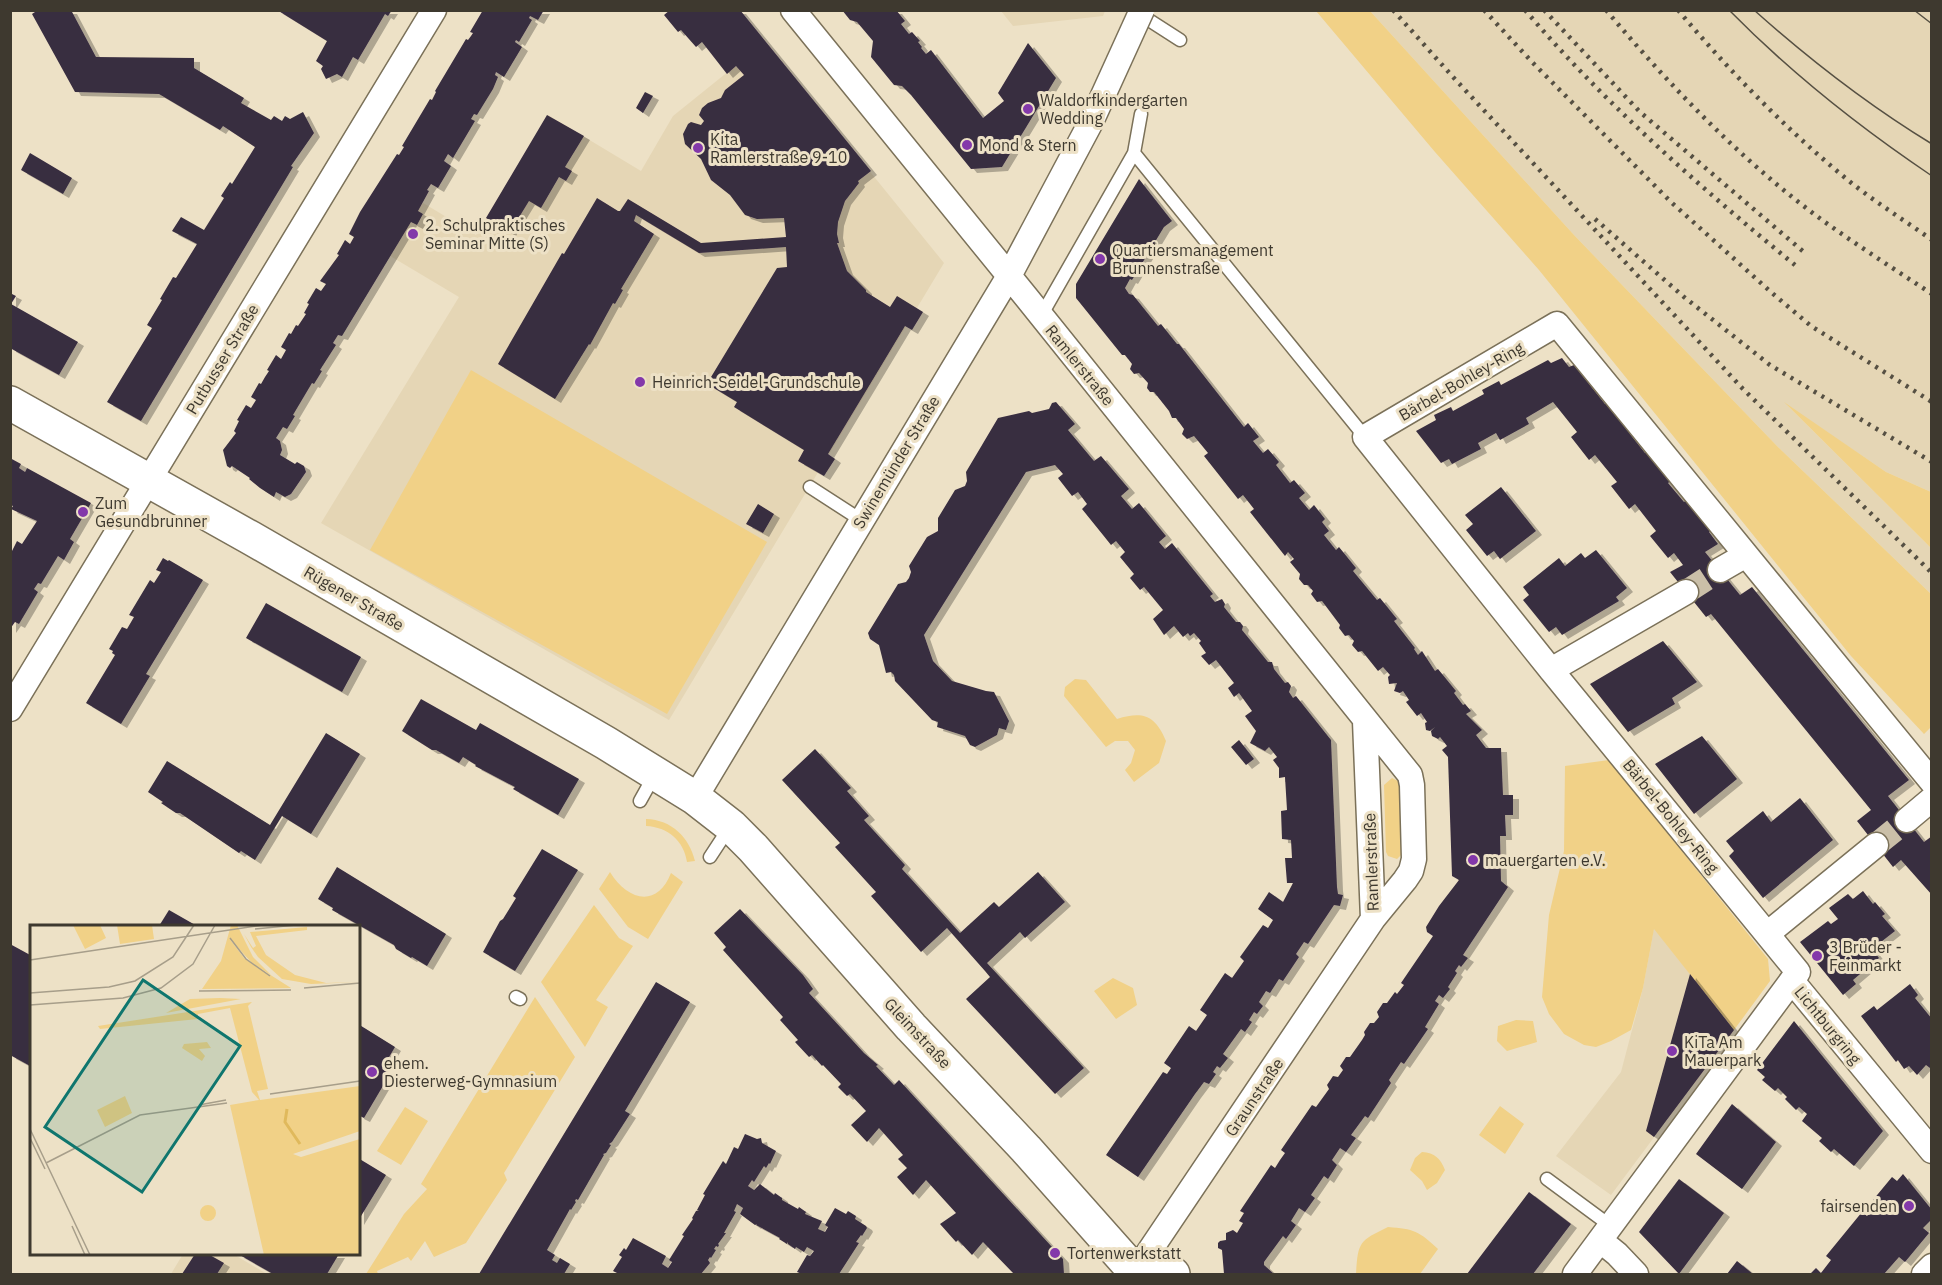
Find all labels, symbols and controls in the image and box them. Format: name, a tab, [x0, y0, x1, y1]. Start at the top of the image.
place label: Waldorfkindergarten Wedding	[1040, 90, 1188, 128]
marker: Waldorfkindergarten Wedding	[1021, 102, 1035, 116]
place label: Kita Ramlerstraße 9-10	[710, 129, 847, 167]
place label: Mond & Stern	[979, 135, 1077, 155]
marker: Mond & Stern	[960, 138, 974, 152]
marker: Kita Ramlerstraße 9-10	[691, 141, 705, 155]
place label: 2. Schulpraktisches Seminar Mitte (S)	[425, 215, 566, 253]
marker: 2. Schulpraktisches Seminar Mitte (S)	[406, 227, 420, 241]
place label: Quartiersmanagement Brunnenstraße	[1112, 240, 1274, 278]
marker: Quartiersmanagement Brunnenstraße	[1093, 252, 1107, 266]
street label: Putbusser Straße	[181, 300, 263, 418]
street label: Ramlerstraße	[1041, 321, 1119, 410]
street label: Bärbel-Bohley-Ring	[1395, 337, 1528, 425]
place label: Heinrich-Seidel-Grundschule	[652, 372, 861, 392]
marker: Heinrich-Seidel-Grundschule	[633, 375, 647, 389]
street label: Swinemünder Straße	[848, 392, 944, 532]
place label: Zum Gesundbrunner	[95, 493, 207, 531]
marker: Zum Gesundbrunner	[76, 505, 90, 519]
street label: Rügener Straße	[300, 561, 408, 635]
street label: Bärbel-Bohley-Ring	[1619, 755, 1723, 878]
street label: Ramlerstraße	[1359, 812, 1383, 911]
place label: mauergarten e.V.	[1485, 850, 1606, 870]
marker: mauergarten e.V.	[1466, 853, 1480, 867]
inset map	[30, 925, 360, 1255]
place label: 3 Brüder - Feinmarkt	[1829, 937, 1902, 975]
marker: 3 Brüder - Feinmarkt	[1810, 949, 1824, 963]
street label: Lichtburgring	[1790, 982, 1866, 1068]
street label: Gleimstraße	[880, 994, 956, 1072]
place label: KiTa Am Mauerpark	[1684, 1032, 1762, 1070]
marker: KiTa Am Mauerpark	[1665, 1044, 1679, 1058]
place label: ehem. Diesterweg-Gymnasium	[384, 1053, 557, 1091]
street label: Graunstraße	[1220, 1054, 1288, 1140]
marker: ehem. Diesterweg-Gymnasium	[365, 1065, 379, 1079]
place label: fairsenden	[1821, 1196, 1897, 1216]
marker: fairsenden	[1902, 1199, 1916, 1213]
place label: Tortenwerkstatt	[1067, 1243, 1181, 1263]
marker: Tortenwerkstatt	[1048, 1246, 1062, 1260]

